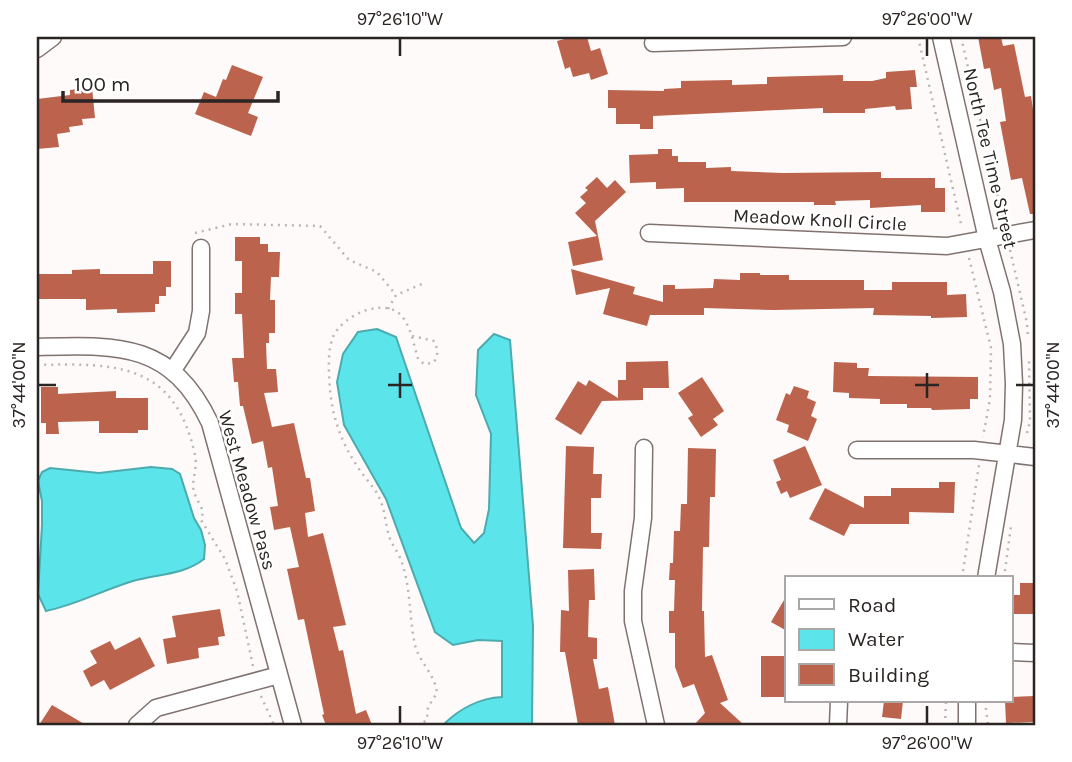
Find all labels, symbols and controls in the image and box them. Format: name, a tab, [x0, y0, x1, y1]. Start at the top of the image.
text: 97°26'10"W	[357, 8, 443, 30]
text: 97°26'00"W	[881, 8, 973, 30]
scale bar	[63, 60, 278, 104]
street label: North Tee Time Street	[959, 66, 1022, 251]
text: 100 m	[74, 72, 131, 96]
street label: Meadow Knoll Circle	[733, 204, 907, 236]
text: 37°44'00"N	[8, 342, 30, 428]
text: 37°44'00"N	[1042, 342, 1064, 428]
street label: West Meadow Pass	[214, 408, 280, 573]
legend	[785, 576, 1012, 702]
text: Road	[848, 593, 896, 617]
text: Water	[848, 627, 904, 651]
text: Building	[848, 663, 929, 687]
text: 97°26'10"W	[357, 732, 443, 754]
text: 97°26'00"W	[881, 732, 973, 754]

